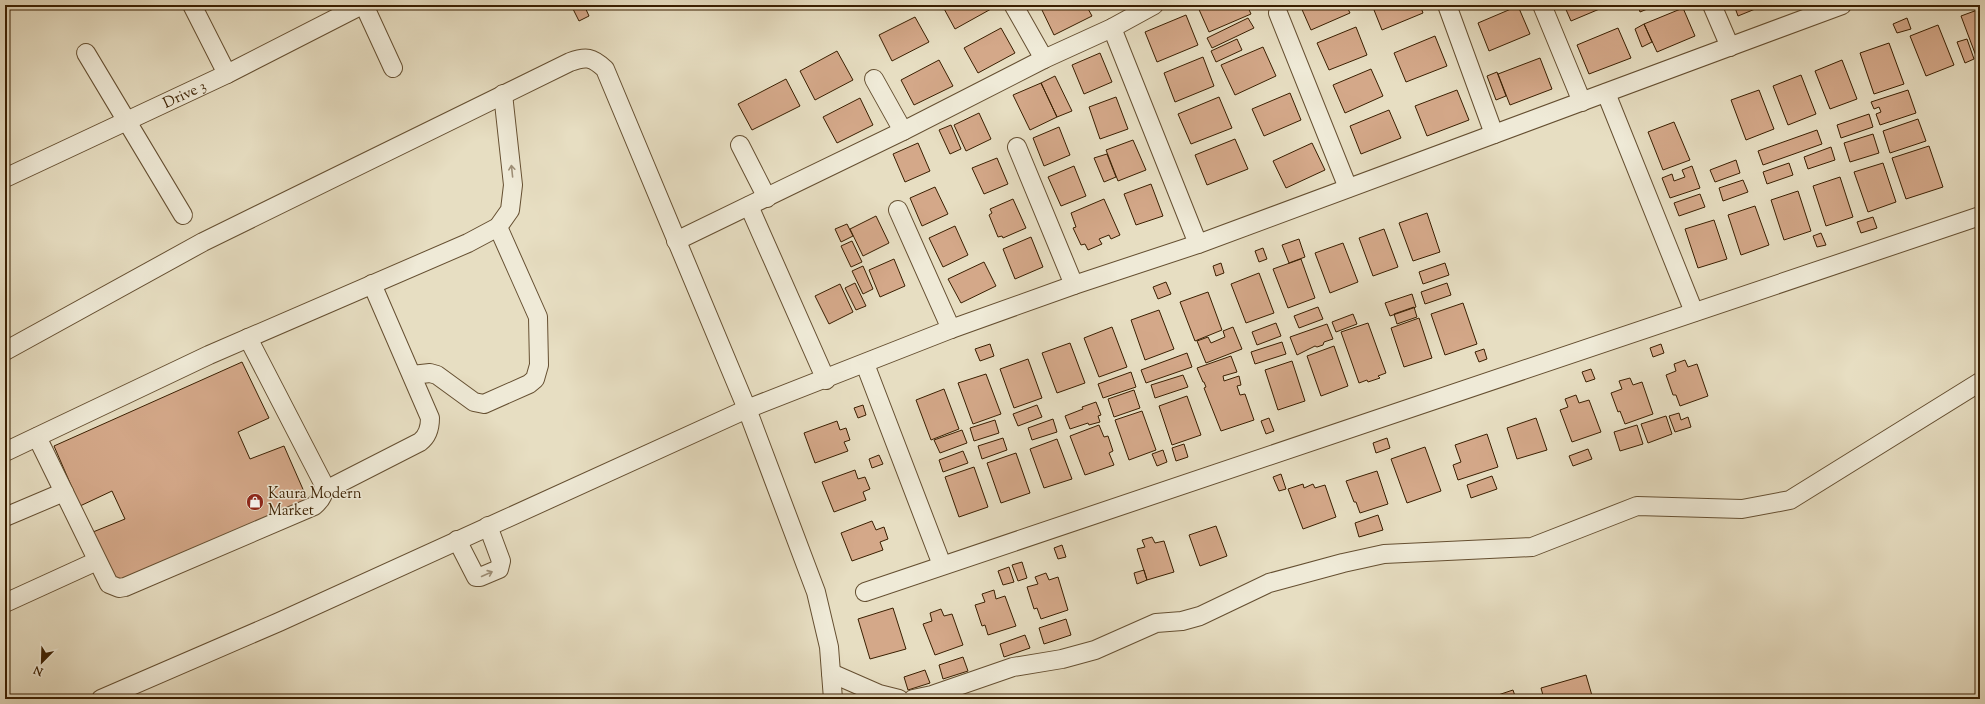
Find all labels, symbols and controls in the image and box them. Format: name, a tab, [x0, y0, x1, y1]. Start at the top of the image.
street label: Drive 3	[160, 76, 210, 115]
one-way arrow	[508, 165, 515, 178]
place label: Kaura Modern Market	[268, 484, 362, 522]
shop icon: Kaura Modern Market	[245, 492, 265, 512]
one-way arrow	[481, 570, 493, 578]
north arrow	[22, 642, 62, 682]
text: N	[31, 661, 47, 680]

